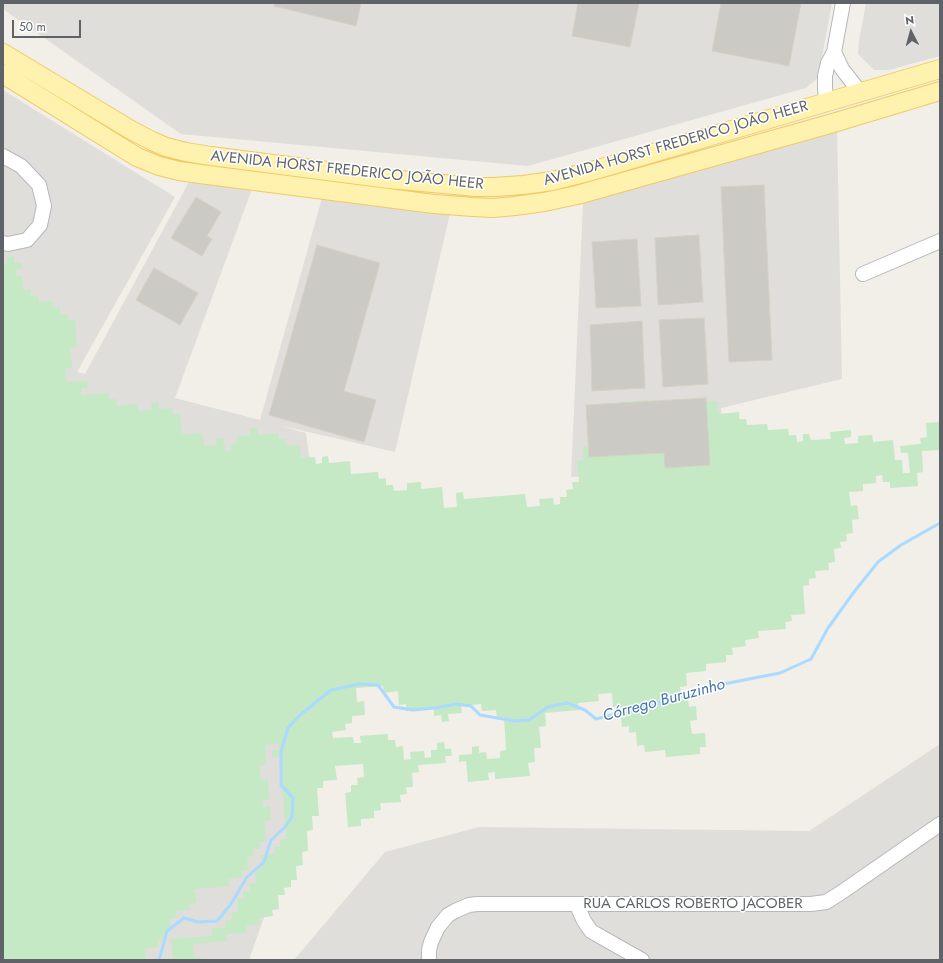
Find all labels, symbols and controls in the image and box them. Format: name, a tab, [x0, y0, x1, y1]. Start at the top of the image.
scale bar	[14, 12, 83, 38]
north arrow	[891, 12, 931, 52]
text: N	[905, 12, 915, 28]
text: 50 m	[19, 18, 46, 36]
street label: AVENIDA HORST FREDERICO JOÃO HEER	[542, 98, 810, 190]
street label: AVENIDA HORST FREDERICO JOÃO HEER	[210, 148, 484, 194]
water label: Córrego Buruzinho	[601, 675, 727, 727]
street label: RUA CARLOS ROBERTO JACOBER	[583, 895, 803, 913]

